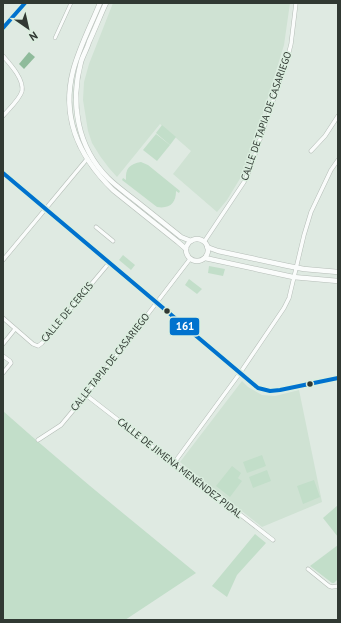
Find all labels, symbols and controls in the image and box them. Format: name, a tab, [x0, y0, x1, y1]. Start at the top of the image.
north arrow	[8, 8, 48, 48]
text: N	[27, 28, 41, 44]
street label: CALLE DE TAPIA DE CASARIEGO	[238, 50, 294, 182]
street label: CALLE DE CERCIS	[38, 279, 96, 345]
unlabelled marker	[162, 306, 172, 316]
street label: CALLE TAPIA DE CASARIEGO	[68, 310, 152, 414]
line badge: 161	[169, 317, 200, 336]
text: 161	[176, 319, 194, 333]
unlabelled marker	[305, 379, 315, 389]
street label: CALLE DE JIMENA MENÉNDEZ PIDAL	[115, 415, 245, 521]

